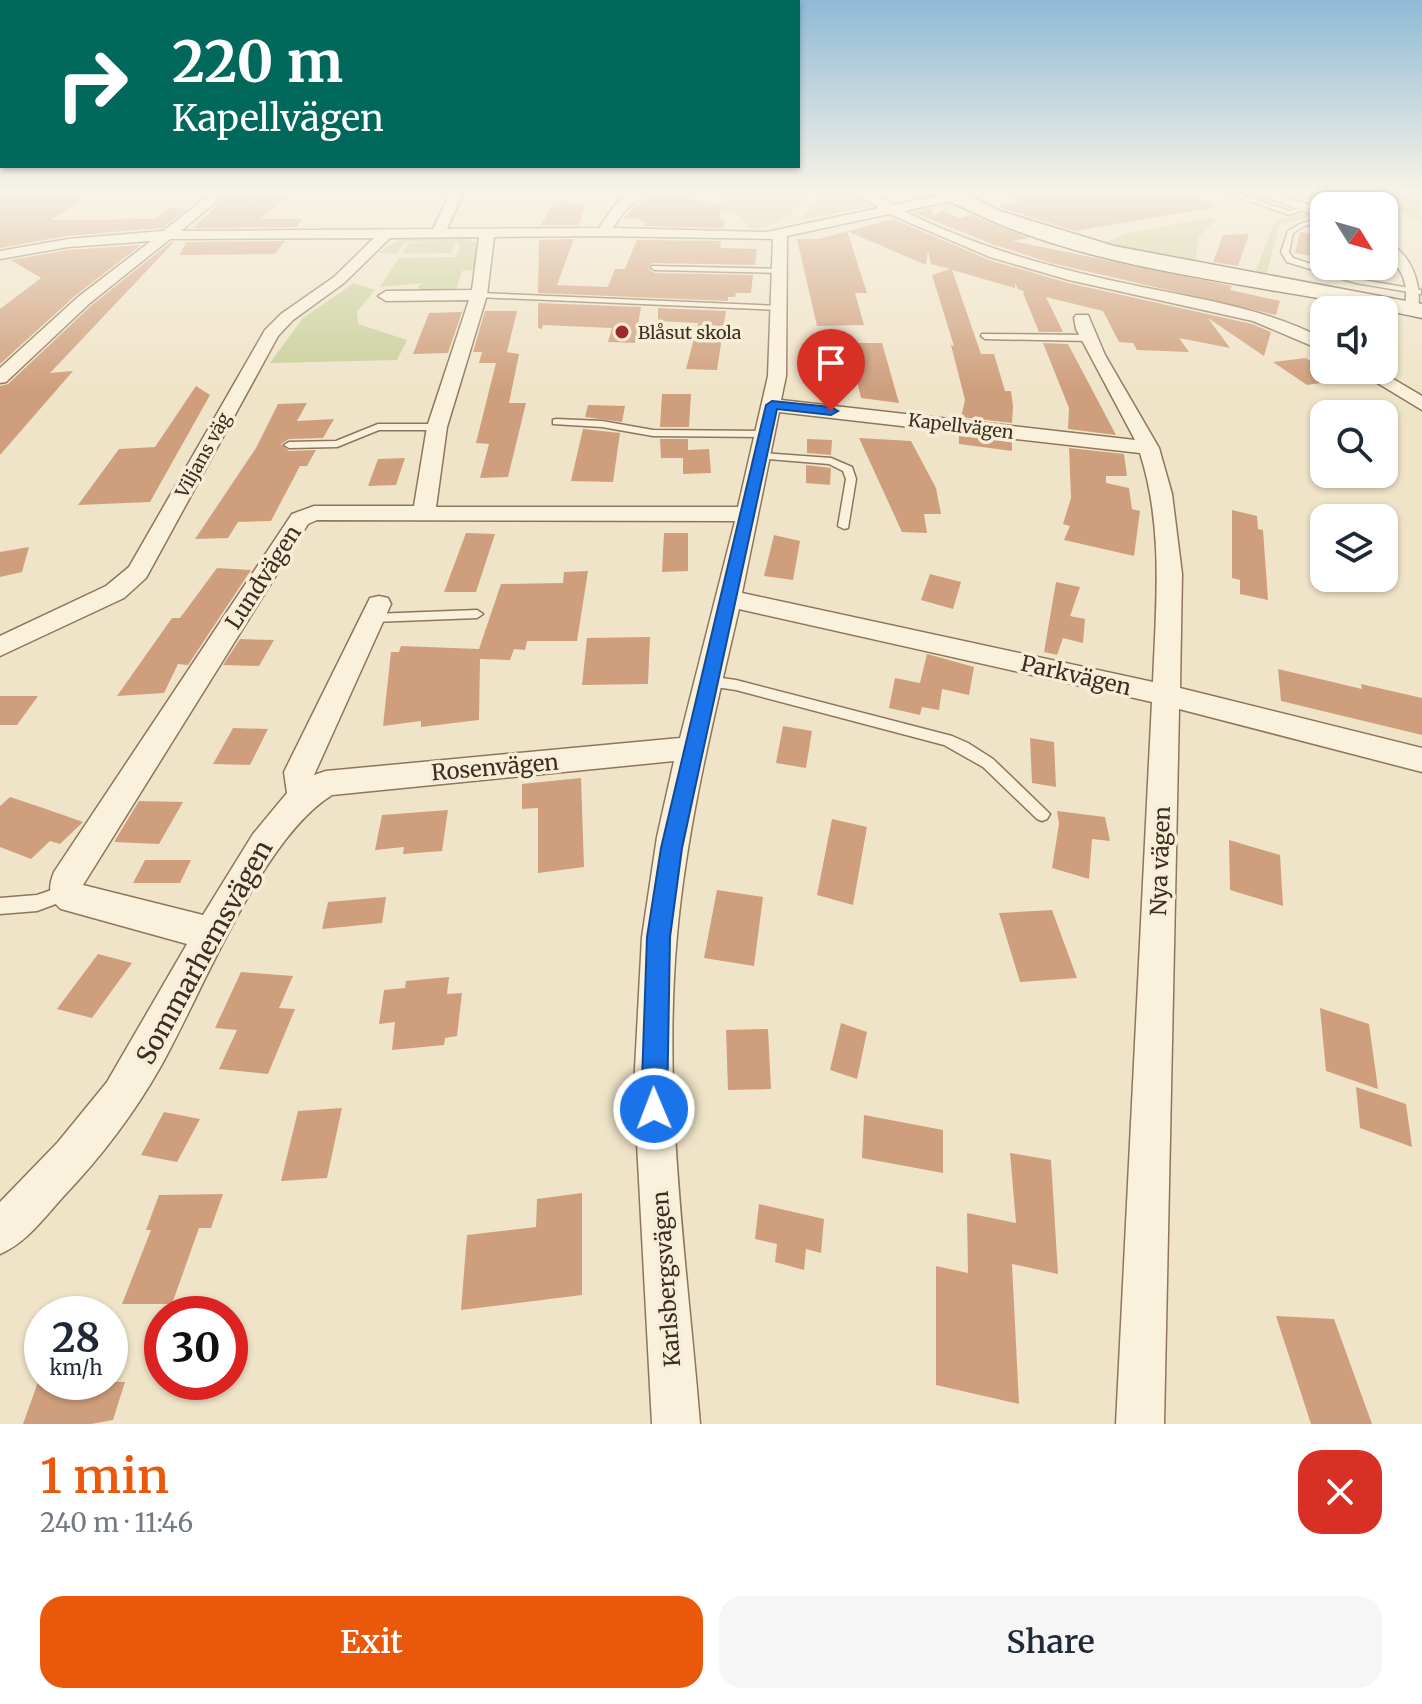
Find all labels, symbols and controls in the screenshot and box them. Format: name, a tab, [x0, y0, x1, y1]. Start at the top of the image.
text: 220 m	[172, 27, 343, 97]
icon: right	[40, 32, 144, 136]
text: Kapellvägen	[172, 96, 384, 141]
north arrow	[1310, 192, 1398, 280]
map controls	[1310, 192, 1398, 592]
button: sound	[1310, 296, 1398, 384]
place label: Blåsut skola	[638, 321, 742, 344]
marker: Blåsut skola	[613, 323, 631, 341]
pin	[797, 329, 865, 411]
icon: arrive	[809, 341, 853, 385]
button: search	[1310, 400, 1398, 488]
street label: Viljans väg	[170, 408, 236, 502]
street label: Kapellvägen	[907, 408, 1015, 444]
button: layers	[1310, 504, 1398, 592]
street label: Lundvägen	[219, 519, 307, 634]
street label: Parkvägen	[1018, 649, 1134, 701]
street label: Rosenvägen	[430, 747, 560, 787]
street label: Nya vägen	[1144, 805, 1176, 916]
street label: Sommarhemsvägen	[129, 834, 279, 1070]
position arrow	[612, 1067, 696, 1151]
street label: Karlsbergsvägen	[646, 1190, 686, 1368]
speed limit sign: 30	[144, 1296, 248, 1400]
text: 28	[52, 1313, 100, 1363]
text: km/h	[50, 1355, 102, 1380]
text: 1 min	[40, 1446, 169, 1506]
button: close	[1298, 1450, 1382, 1534]
text: 240 m · 11:46	[40, 1506, 193, 1539]
button: Exit	[40, 1596, 703, 1688]
button: Share	[719, 1596, 1382, 1688]

